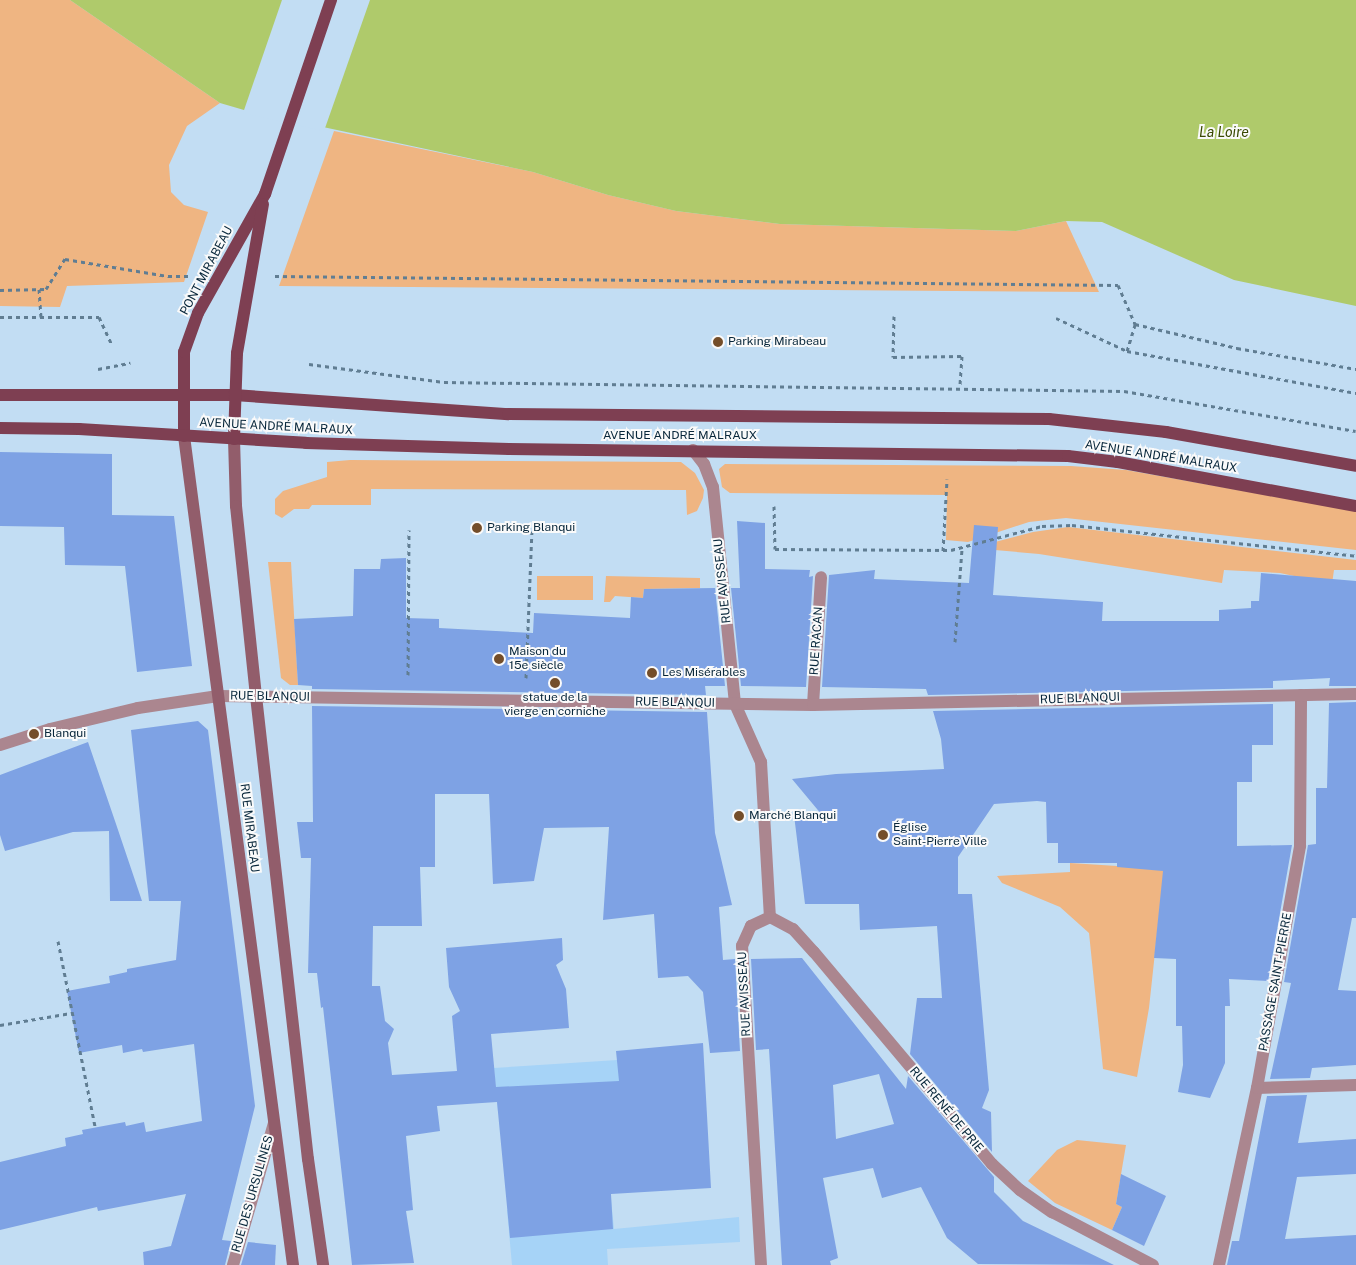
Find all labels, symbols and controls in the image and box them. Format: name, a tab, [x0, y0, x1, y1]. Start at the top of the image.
water label: La Loire	[1199, 124, 1249, 140]
street label: PONT MIRABEAU	[178, 224, 236, 318]
place label: Parking Mirabeau	[728, 335, 826, 349]
marker: Parking Mirabeau	[712, 336, 724, 348]
street label: AVENUE ANDRÉ MALRAUX	[199, 416, 353, 438]
street label: AVENUE ANDRÉ MALRAUX	[603, 429, 757, 443]
street label: AVENUE ANDRÉ MALRAUX	[1084, 438, 1238, 476]
place label: Parking Blanqui	[487, 521, 575, 535]
marker: Parking Blanqui	[471, 522, 483, 534]
street label: RUE AVISSEAU	[711, 538, 735, 624]
street label: RUE RACAN	[807, 606, 827, 676]
place label: Maison du 15e siècle	[509, 645, 566, 673]
marker: Maison du 15e siècle	[493, 653, 505, 665]
place label: Les Misérables	[662, 666, 745, 680]
marker: Les Misérables	[646, 667, 658, 679]
marker: statue de la vierge en corniche	[549, 677, 561, 689]
street label: RUE BLANQUI	[230, 689, 310, 705]
street label: RUE BLANQUI	[1040, 690, 1120, 708]
place label: statue de la vierge en corniche	[504, 691, 606, 719]
street label: RUE BLANQUI	[635, 695, 715, 711]
place label: Blanqui	[44, 727, 86, 741]
marker: Blanqui	[28, 728, 40, 740]
street label: RUE MIRABEAU	[236, 783, 262, 873]
place label: Marché Blanqui	[749, 809, 836, 823]
marker: Marché Blanqui	[733, 810, 745, 822]
place label: Église Saint-Pierre Ville	[893, 821, 987, 849]
marker: Église Saint-Pierre Ville	[877, 829, 889, 841]
street label: PASSAGE SAINT-PIERRE	[1257, 912, 1295, 1052]
street label: RUE AVISSEAU	[736, 951, 754, 1037]
street label: RUE RENÉ DE PRIE	[906, 1064, 986, 1156]
street label: RUE DES URSULINES	[229, 1134, 277, 1254]

